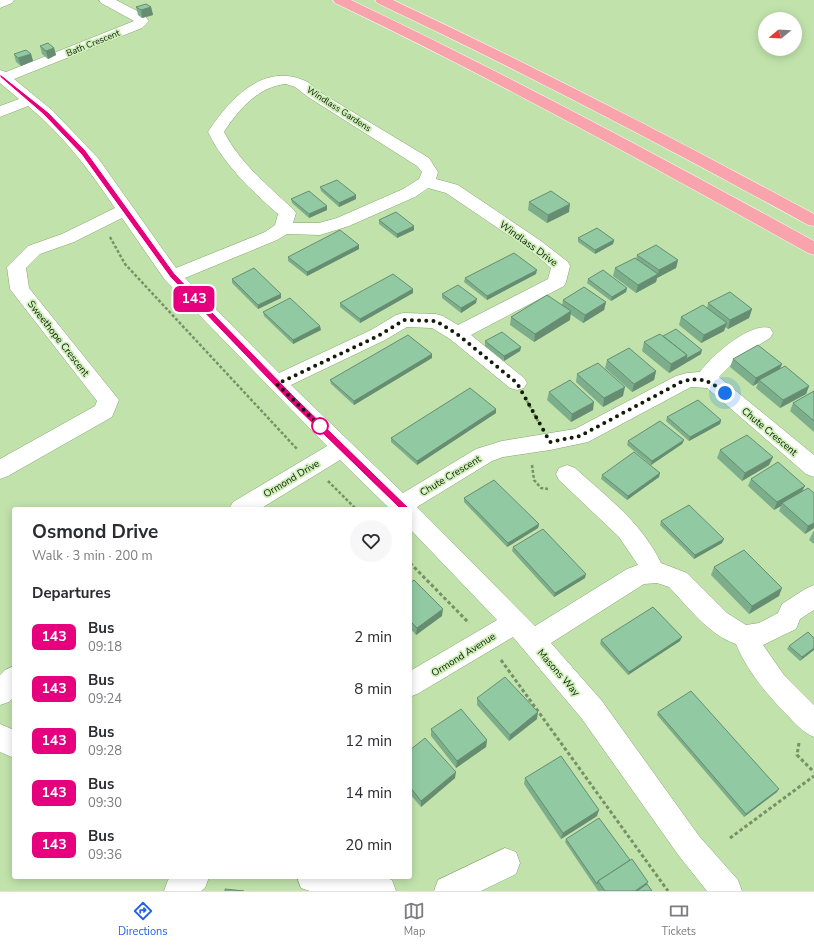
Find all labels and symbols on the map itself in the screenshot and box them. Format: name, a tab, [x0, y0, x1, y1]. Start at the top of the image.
north arrow	[758, 12, 802, 56]
street label: Bath Crescent	[64, 26, 122, 59]
street label: Windlass Gardens	[304, 84, 374, 134]
street label: Windlass Drive	[496, 218, 560, 270]
line badge: 143	[171, 286, 217, 312]
street label: Sweethope Crescent	[24, 298, 93, 380]
your location	[715, 383, 735, 403]
street label: Chute Crescent	[739, 404, 801, 460]
unlabelled marker	[311, 417, 329, 435]
street label: Chute Crescent	[417, 452, 484, 500]
street label: Ormond Drive	[261, 457, 322, 501]
street label: Ormond Avenue	[429, 629, 498, 680]
street label: Masons Way	[534, 646, 583, 700]

